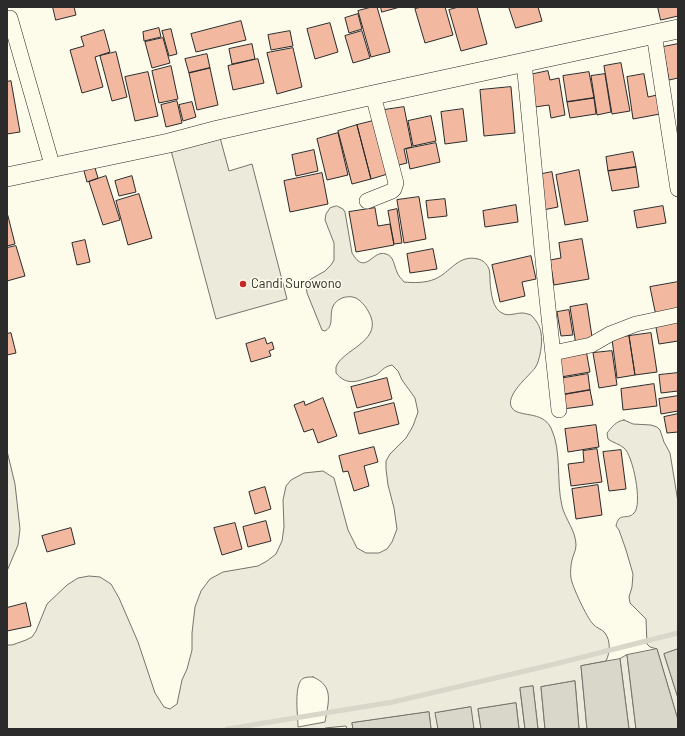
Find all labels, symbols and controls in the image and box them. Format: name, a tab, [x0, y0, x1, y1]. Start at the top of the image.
place label: Candi Surowono	[251, 276, 342, 292]
marker: Candi Surowono	[238, 279, 248, 289]

